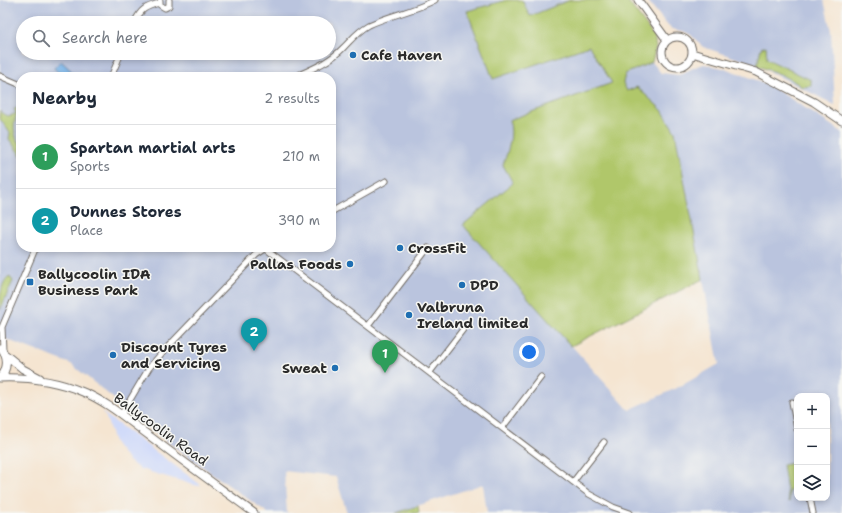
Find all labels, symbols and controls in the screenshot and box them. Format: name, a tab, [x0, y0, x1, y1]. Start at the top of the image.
search box	[16, 16, 336, 60]
icon: search	[30, 27, 52, 49]
text: Search here	[62, 28, 148, 48]
place label: Cafe Haven	[361, 46, 442, 64]
marker: Cafe Haven	[348, 50, 358, 60]
text: Nearby	[32, 87, 97, 109]
text: 2 results	[264, 90, 320, 107]
text: Spartan martial arts	[70, 138, 236, 158]
text: 1	[42, 148, 48, 165]
text: 210 m	[282, 148, 320, 165]
text: Sports	[70, 158, 110, 175]
text: Dunnes Stores	[70, 202, 182, 222]
text: 2	[40, 212, 50, 229]
text: 390 m	[278, 212, 320, 229]
text: Place	[70, 222, 103, 239]
place label: CrossFit	[408, 239, 466, 257]
marker: CrossFit	[395, 243, 405, 253]
place label: Pallas Foods	[250, 255, 342, 273]
marker: Pallas Foods	[345, 259, 355, 269]
place label: Ballycoolin IDA Business Park	[38, 265, 151, 299]
place label: DPD	[470, 276, 499, 294]
marker: Ballycoolin IDA Business Park	[25, 277, 35, 287]
marker: DPD	[457, 280, 467, 290]
place label: Valbruna Ireland limited	[417, 298, 529, 332]
marker: Valbruna Ireland limited	[404, 310, 414, 320]
pin: 2	[241, 318, 267, 351]
place label: Discount Tyres and Servicing	[121, 338, 227, 372]
pin: 1	[372, 340, 398, 373]
your location	[519, 342, 539, 362]
marker: Discount Tyres and Servicing	[108, 350, 118, 360]
place label: Sweat	[282, 359, 327, 377]
marker: Sweat	[330, 363, 340, 373]
street label: Ballycoolin Road	[110, 389, 212, 470]
map controls	[794, 393, 830, 501]
button: +	[794, 393, 830, 429]
button: −	[794, 429, 830, 465]
button: layers	[794, 465, 830, 501]

